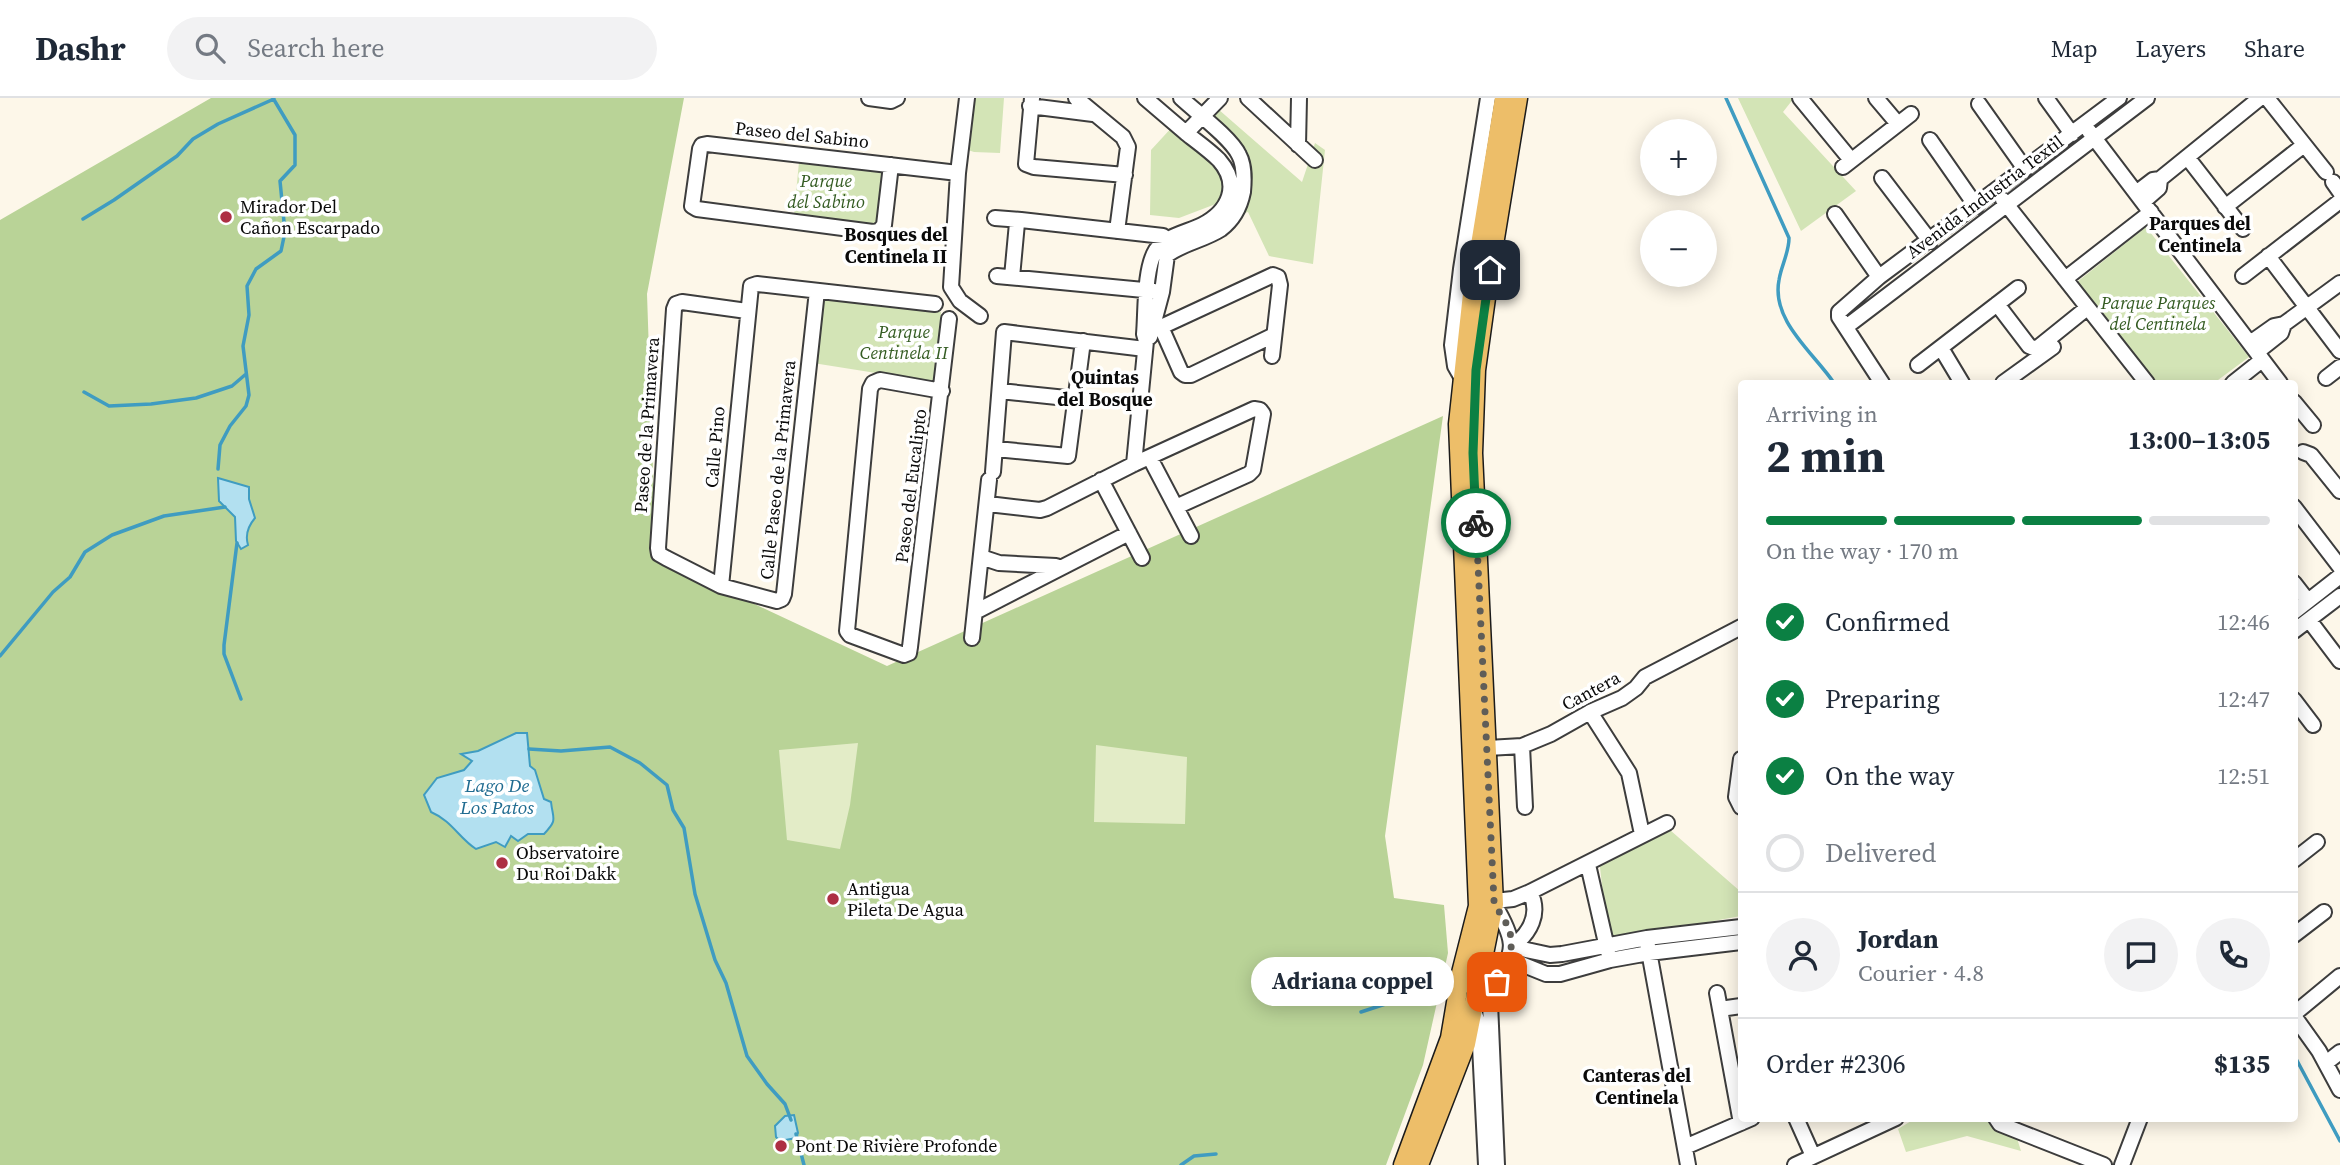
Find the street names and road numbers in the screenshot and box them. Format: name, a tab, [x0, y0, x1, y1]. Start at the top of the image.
street label: Paseo del Sabino	[734, 115, 870, 154]
street label: Avenida Industria Textil	[1901, 129, 2068, 264]
street label: Paseo de la Primavera	[628, 336, 665, 514]
street label: Calle Paseo de la Primavera	[754, 358, 802, 581]
street label: Calle Pino	[698, 405, 731, 489]
street label: Paseo del Eucalipto	[889, 407, 932, 564]
street label: Cantera	[1557, 664, 1625, 716]

